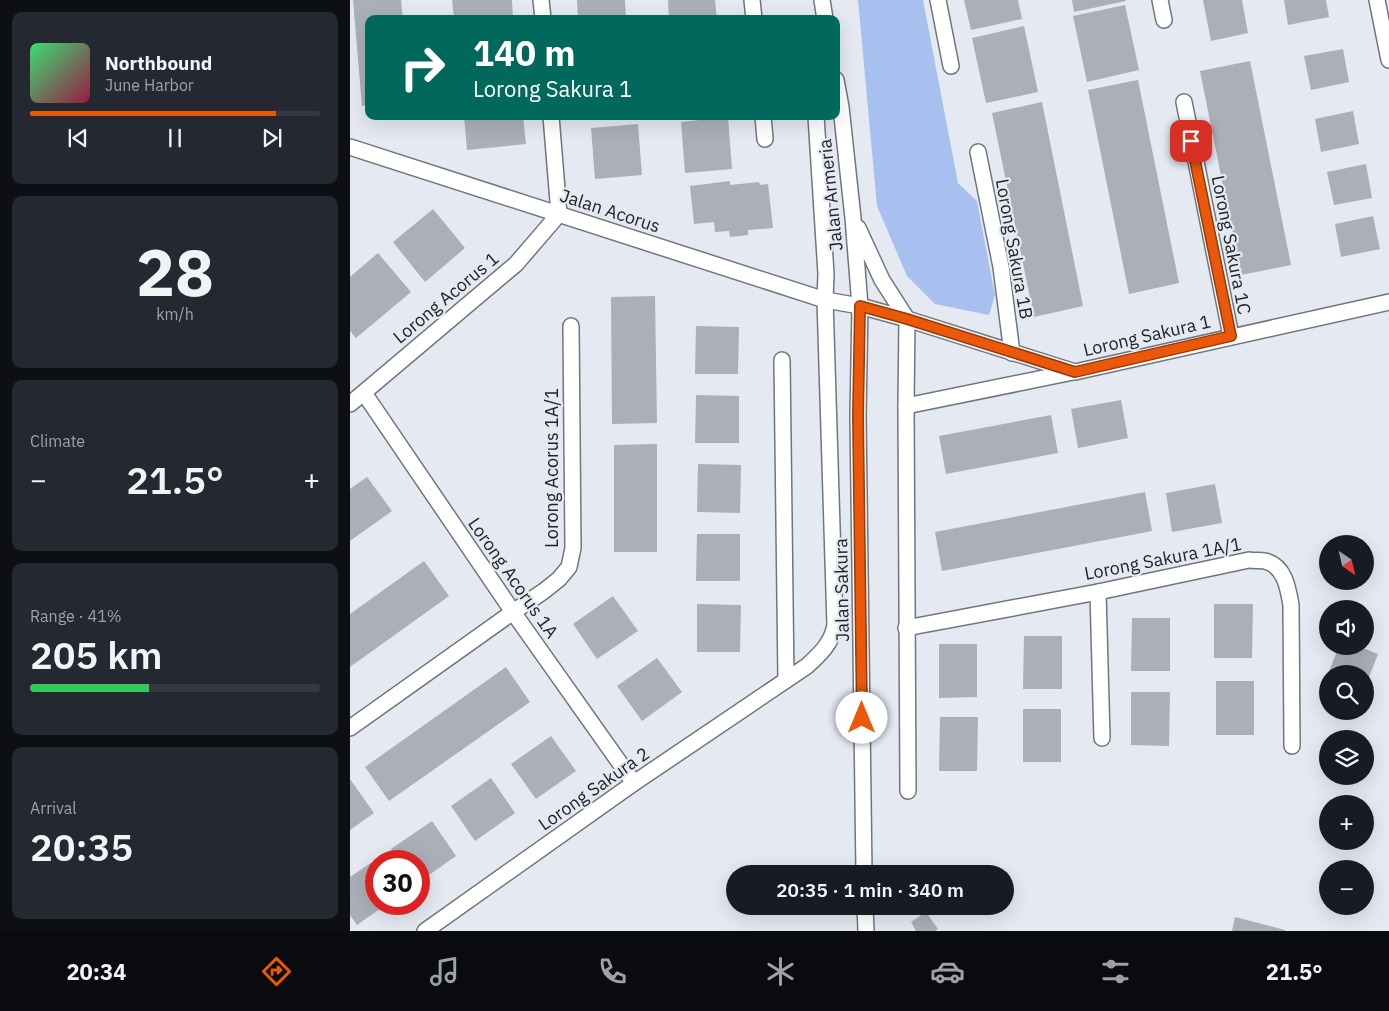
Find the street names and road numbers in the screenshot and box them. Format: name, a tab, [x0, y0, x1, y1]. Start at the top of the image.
street label: Jalan Armeria	[813, 138, 848, 252]
street label: Lorong Sakura 1C	[1207, 173, 1256, 317]
street label: Lorong Sakura 1B	[991, 177, 1038, 321]
street label: Jalan Acorus	[557, 184, 663, 238]
street label: Lorong Acorus 1	[388, 247, 503, 348]
street label: Lorong Sakura 1	[1081, 310, 1213, 361]
street label: Lorong Acorus 1A/1	[540, 388, 563, 548]
street label: Lorong Acorus 1A	[463, 513, 564, 643]
street label: Lorong Sakura 1A/1	[1082, 532, 1243, 585]
street label: Jalan Sakura	[829, 538, 854, 642]
street label: Lorong Sakura 2	[534, 742, 654, 835]

